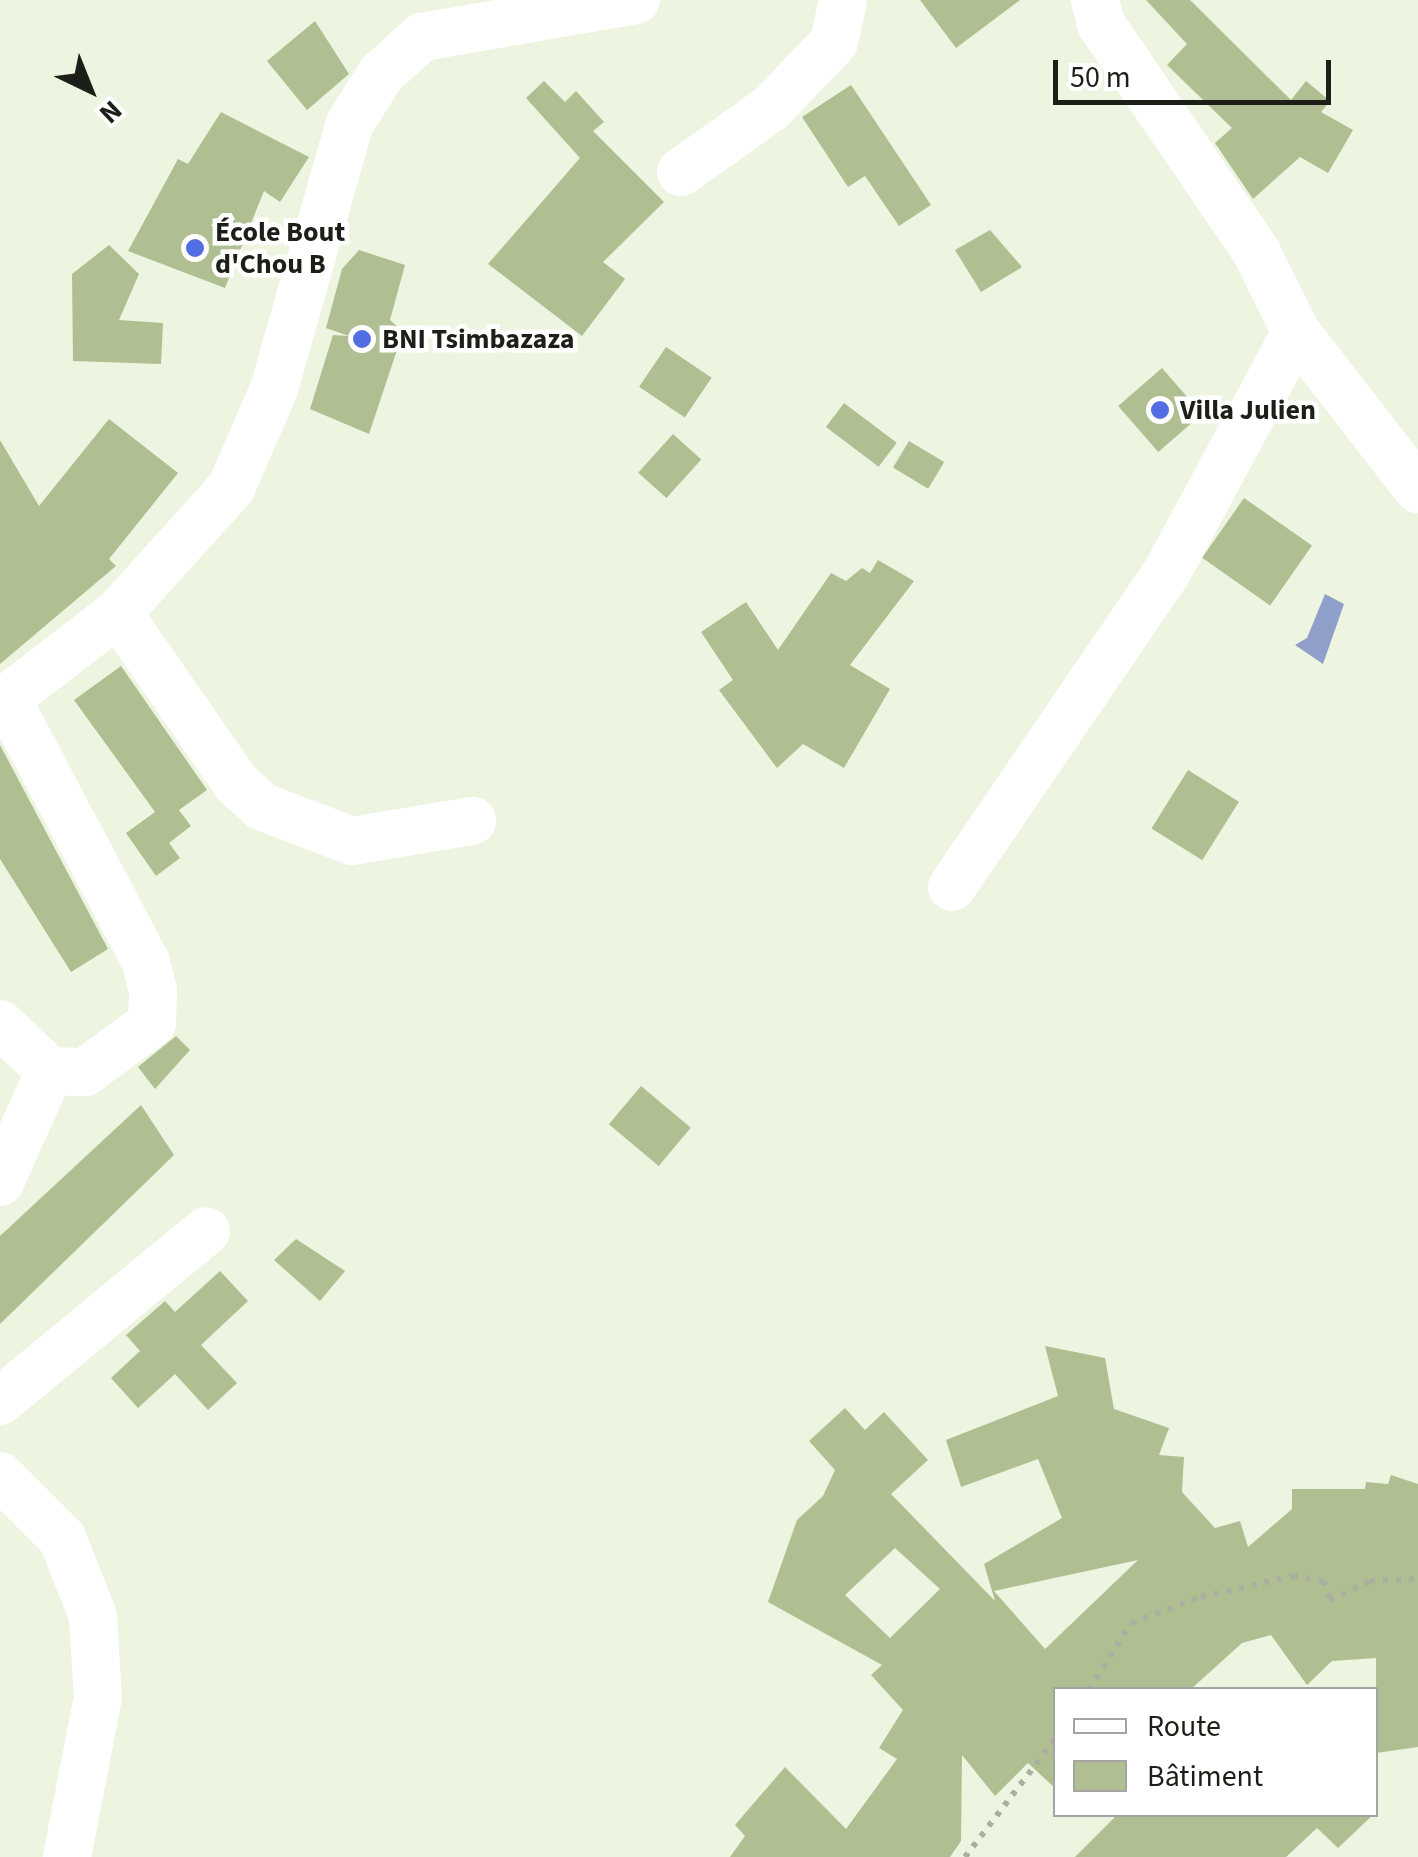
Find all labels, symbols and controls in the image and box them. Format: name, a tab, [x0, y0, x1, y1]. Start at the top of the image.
north arrow	[40, 40, 140, 140]
scale bar	[1058, 40, 1336, 102]
text: 50 m	[1070, 56, 1131, 99]
text: N	[90, 91, 131, 133]
place label: École Bout d'Chou B	[215, 215, 345, 281]
marker: École Bout d'Chou B	[184, 237, 206, 259]
place label: BNI Tsimbazaza	[382, 322, 575, 356]
marker: BNI Tsimbazaza	[351, 328, 373, 350]
place label: Villa Julien	[1180, 393, 1316, 427]
marker: Villa Julien	[1149, 399, 1171, 421]
legend	[1053, 1687, 1378, 1817]
text: Route	[1147, 1705, 1221, 1748]
text: Bâtiment	[1147, 1755, 1263, 1798]

